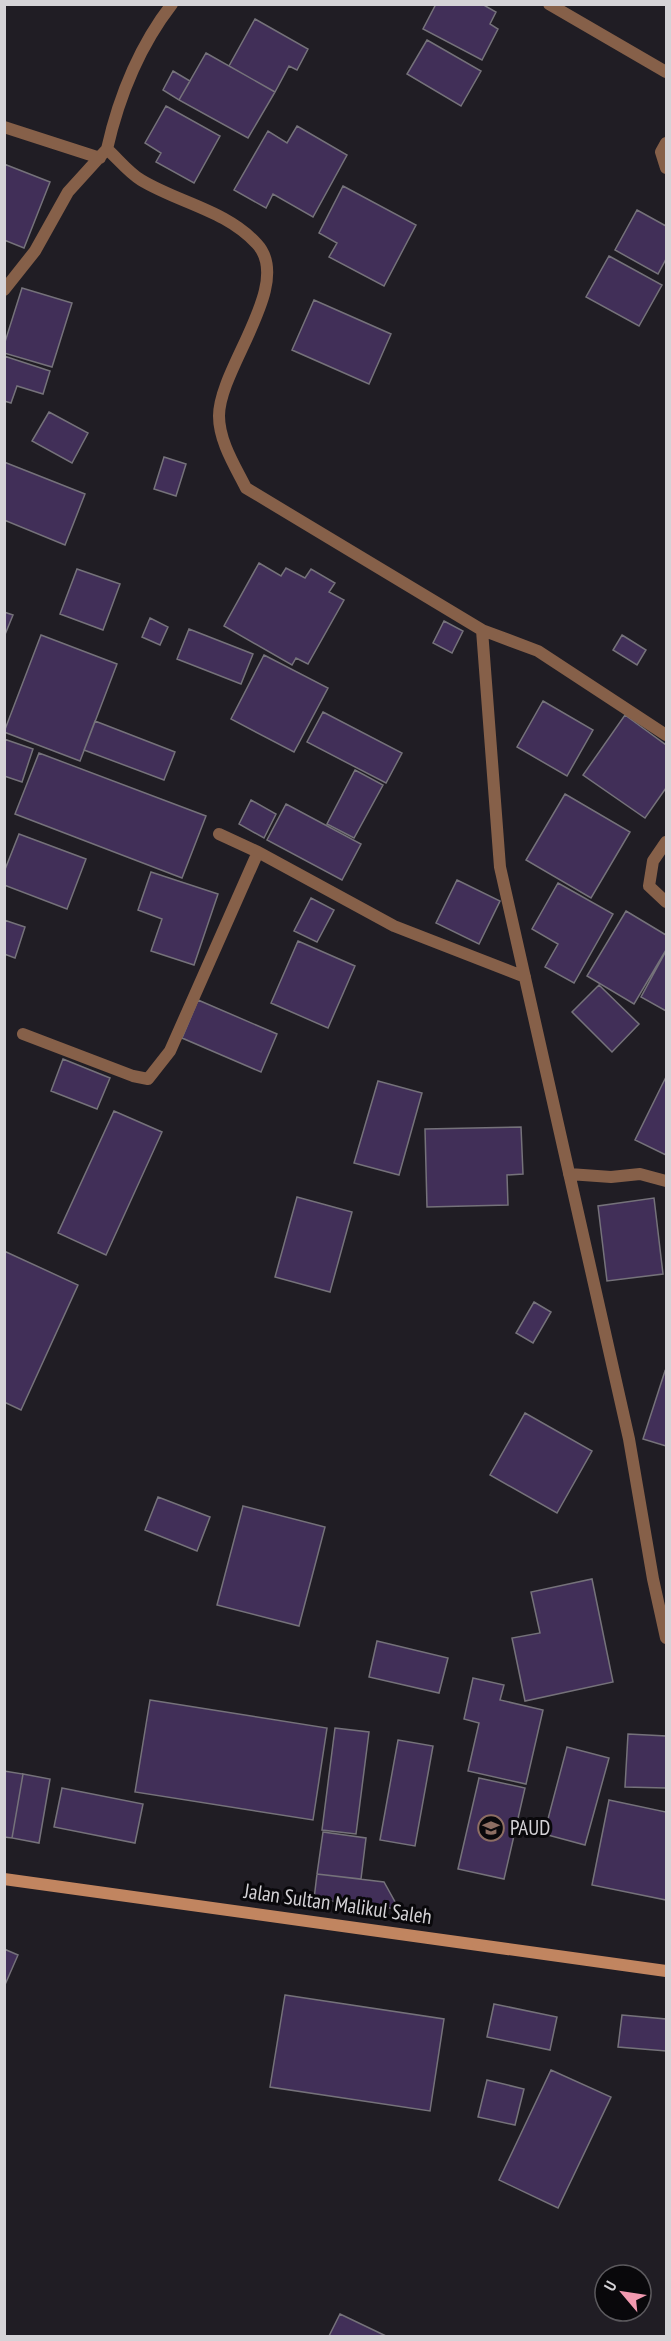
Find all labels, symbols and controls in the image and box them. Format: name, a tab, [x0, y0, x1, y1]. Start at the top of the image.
school or university icon: PAUD	[476, 1813, 506, 1843]
place label: PAUD	[510, 1814, 550, 1841]
street label: Jalan Sultan Malikul Saleh	[241, 1877, 434, 1930]
north arrow	[593, 2263, 653, 2323]
text: U	[599, 2277, 621, 2294]

